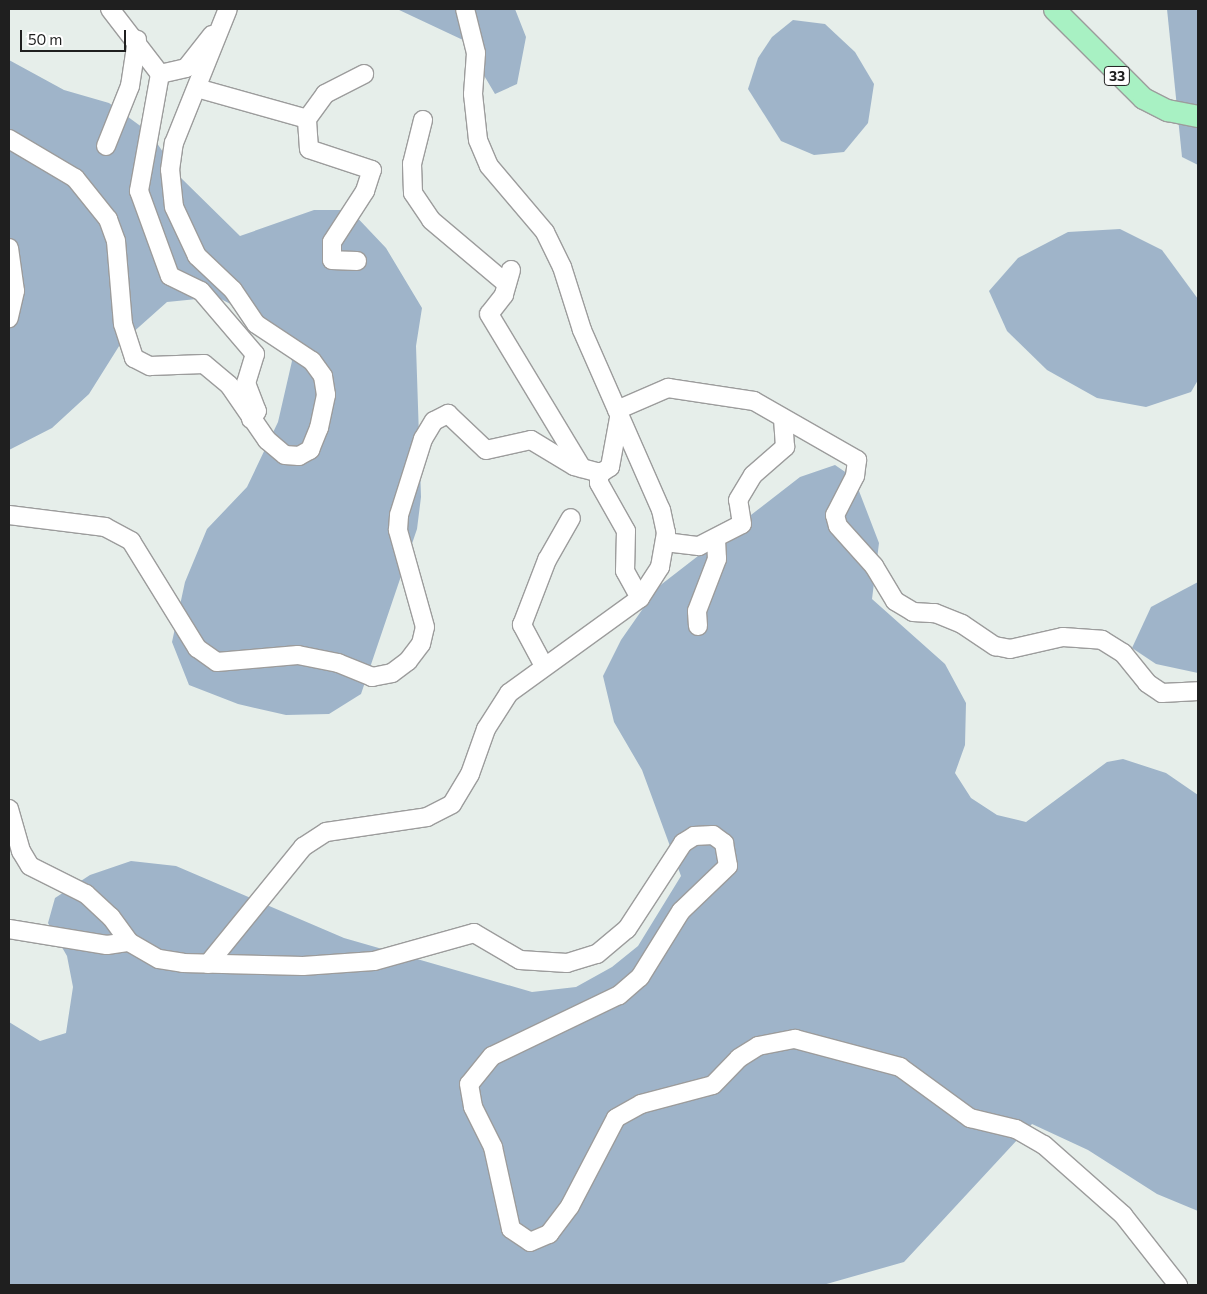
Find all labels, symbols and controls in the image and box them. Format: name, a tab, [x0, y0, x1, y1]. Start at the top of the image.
scale bar	[22, 20, 129, 52]
text: 50 m	[28, 30, 62, 48]
road number: 33	[1103, 64, 1131, 88]

